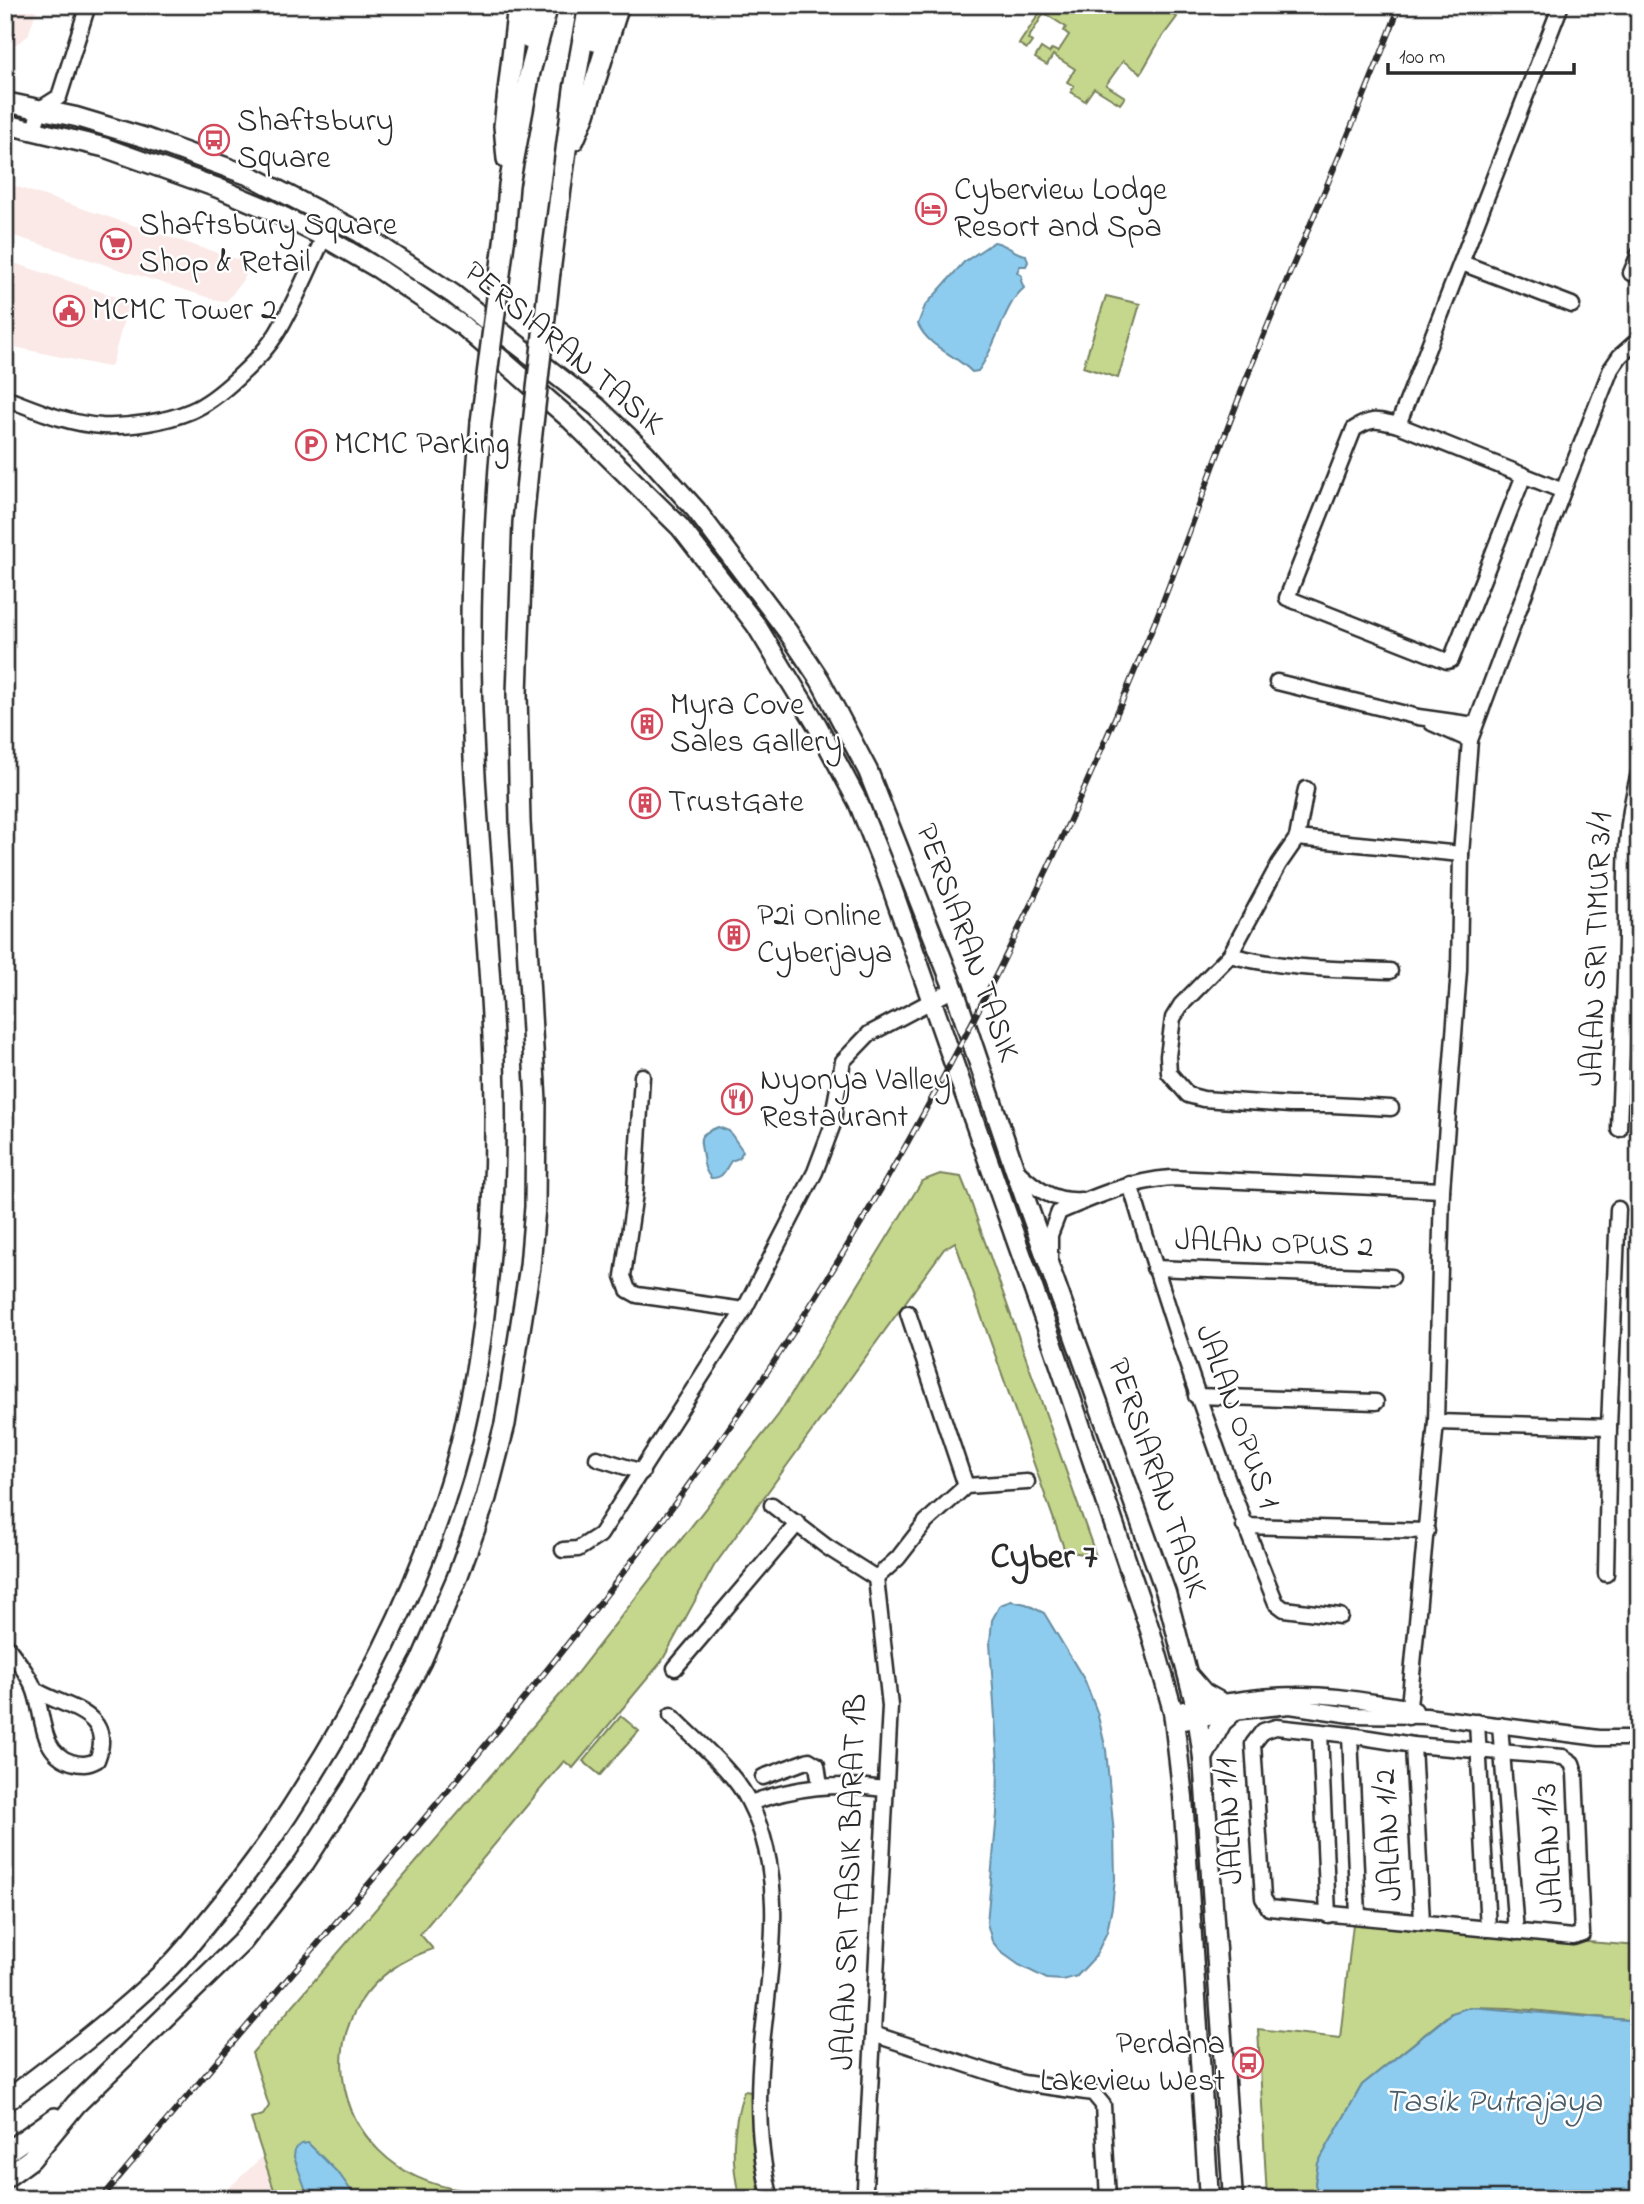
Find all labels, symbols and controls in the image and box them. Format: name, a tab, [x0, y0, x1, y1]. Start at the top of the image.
scale bar	[1388, 32, 1574, 76]
text: 100 m	[1399, 43, 1445, 73]
place label: Shaftsbury Square	[237, 99, 393, 183]
bus stop icon: Shaftsbury Square	[197, 123, 231, 157]
place label: Cyberview Lodge Resort and Spa	[954, 168, 1168, 252]
hotel icon: Cyberview Lodge Resort and Spa	[914, 192, 948, 226]
place label: Shaftsbury Square Shop & Retail	[139, 203, 398, 287]
supermarket icon: Shaftsbury Square Shop & Retail	[99, 227, 133, 261]
street label: PERSIARAN TASIK	[452, 251, 674, 448]
place label: MCMC Tower 2	[92, 288, 277, 335]
public building icon: MCMC Tower 2	[52, 294, 86, 328]
place label: MCMC Parking	[334, 422, 510, 469]
parking icon: MCMC Parking	[294, 428, 328, 462]
place label: Myra Cove Sales Gallery	[670, 683, 842, 767]
building icon: Myra Cove Sales Gallery	[630, 707, 664, 741]
place label: TrustGate	[668, 780, 805, 827]
building icon: TrustGate	[628, 786, 662, 820]
street label: JALAN SRI TIMUR 3/1	[1570, 811, 1626, 1087]
street label: PERSIARAN TASIK	[901, 817, 1031, 1069]
place label: P2i Online Cyberjaya	[757, 894, 892, 978]
building icon: P2i Online Cyberjaya	[717, 918, 751, 952]
place label: Nyonya Valley Restaurant	[760, 1058, 951, 1142]
restaurant icon: Nyonya Valley Restaurant	[720, 1082, 754, 1116]
street label: JALAN OPUS 2	[1174, 1218, 1374, 1272]
street label: JALAN OPUS 1	[1181, 1318, 1291, 1516]
street label: PERSIARAN TASIK	[1093, 1352, 1219, 1604]
district label: Cyber 7	[991, 1533, 1098, 1585]
street label: JALAN SRI TASIK BARAT 1B	[821, 1693, 881, 2071]
street label: JALAN 1/1	[1204, 1756, 1258, 1886]
street label: JALAN 1/2	[1363, 1768, 1417, 1902]
street label: JALAN 1/3	[1524, 1782, 1578, 1914]
place label: Perdana Lakeview West	[1040, 2022, 1225, 2106]
bus stop icon: Perdana Lakeview West	[1231, 2046, 1265, 2080]
water label: Tasik Putrajaya	[1384, 2079, 1603, 2127]

